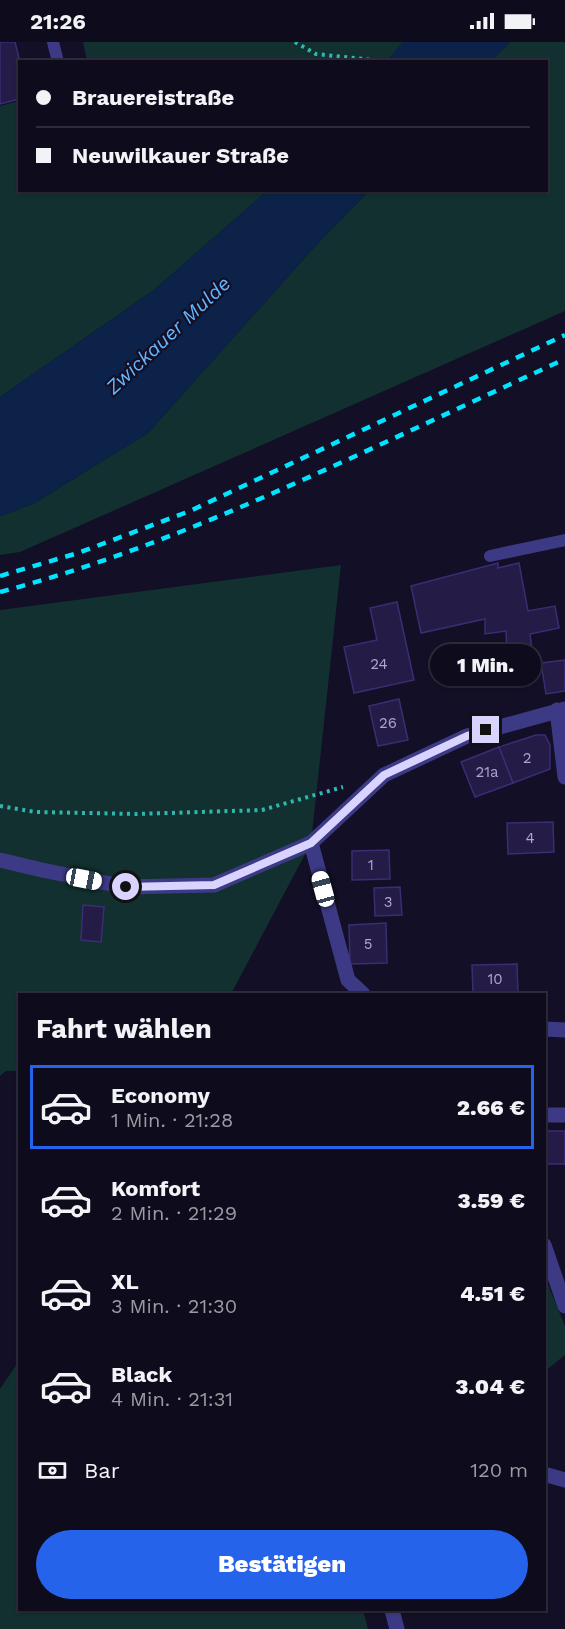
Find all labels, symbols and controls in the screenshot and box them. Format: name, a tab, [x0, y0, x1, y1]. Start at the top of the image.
text: 21:26	[30, 9, 86, 34]
text: Brauereistraße	[72, 85, 234, 110]
text: Neuwilkauer Straße	[72, 143, 289, 168]
water label: Zwickauer Mulde	[100, 271, 235, 400]
callout: 1 Min.	[430, 643, 542, 685]
text: 1 Min.	[457, 653, 514, 677]
house number: 24	[370, 655, 388, 673]
house number: 26	[379, 714, 397, 732]
route end	[472, 716, 499, 743]
house number: 2	[523, 749, 531, 767]
house number: 21a	[475, 763, 499, 781]
house number: 4	[525, 829, 535, 847]
house number: 1	[368, 856, 374, 874]
car	[65, 867, 103, 891]
car	[310, 869, 336, 909]
route start	[112, 873, 139, 900]
house number: 3	[384, 893, 392, 911]
house number: 5	[364, 935, 372, 953]
house number: 10	[487, 970, 503, 988]
text: Fahrt wählen	[36, 1013, 212, 1045]
icon: car	[39, 1080, 93, 1134]
text: Economy	[111, 1083, 210, 1108]
text: 2.66 €	[457, 1095, 525, 1120]
text: 1 Min. · 21:28	[111, 1108, 233, 1132]
icon: car	[39, 1173, 93, 1227]
text: Komfort	[111, 1176, 200, 1201]
text: 3.59 €	[458, 1188, 525, 1213]
text: 2 Min. · 21:29	[111, 1201, 237, 1225]
icon: car	[39, 1266, 93, 1320]
text: XL	[111, 1269, 139, 1294]
text: 4.51 €	[460, 1281, 525, 1306]
text: 3 Min. · 21:30	[111, 1294, 237, 1318]
icon: car	[39, 1359, 93, 1413]
text: Black	[111, 1362, 172, 1387]
text: 3.04 €	[455, 1374, 525, 1399]
text: 4 Min. · 21:31	[111, 1387, 233, 1411]
icon: cash	[36, 1454, 69, 1487]
text: Bar	[84, 1458, 120, 1483]
text: 120 m	[470, 1458, 528, 1482]
button: Bestätigen	[36, 1530, 528, 1599]

